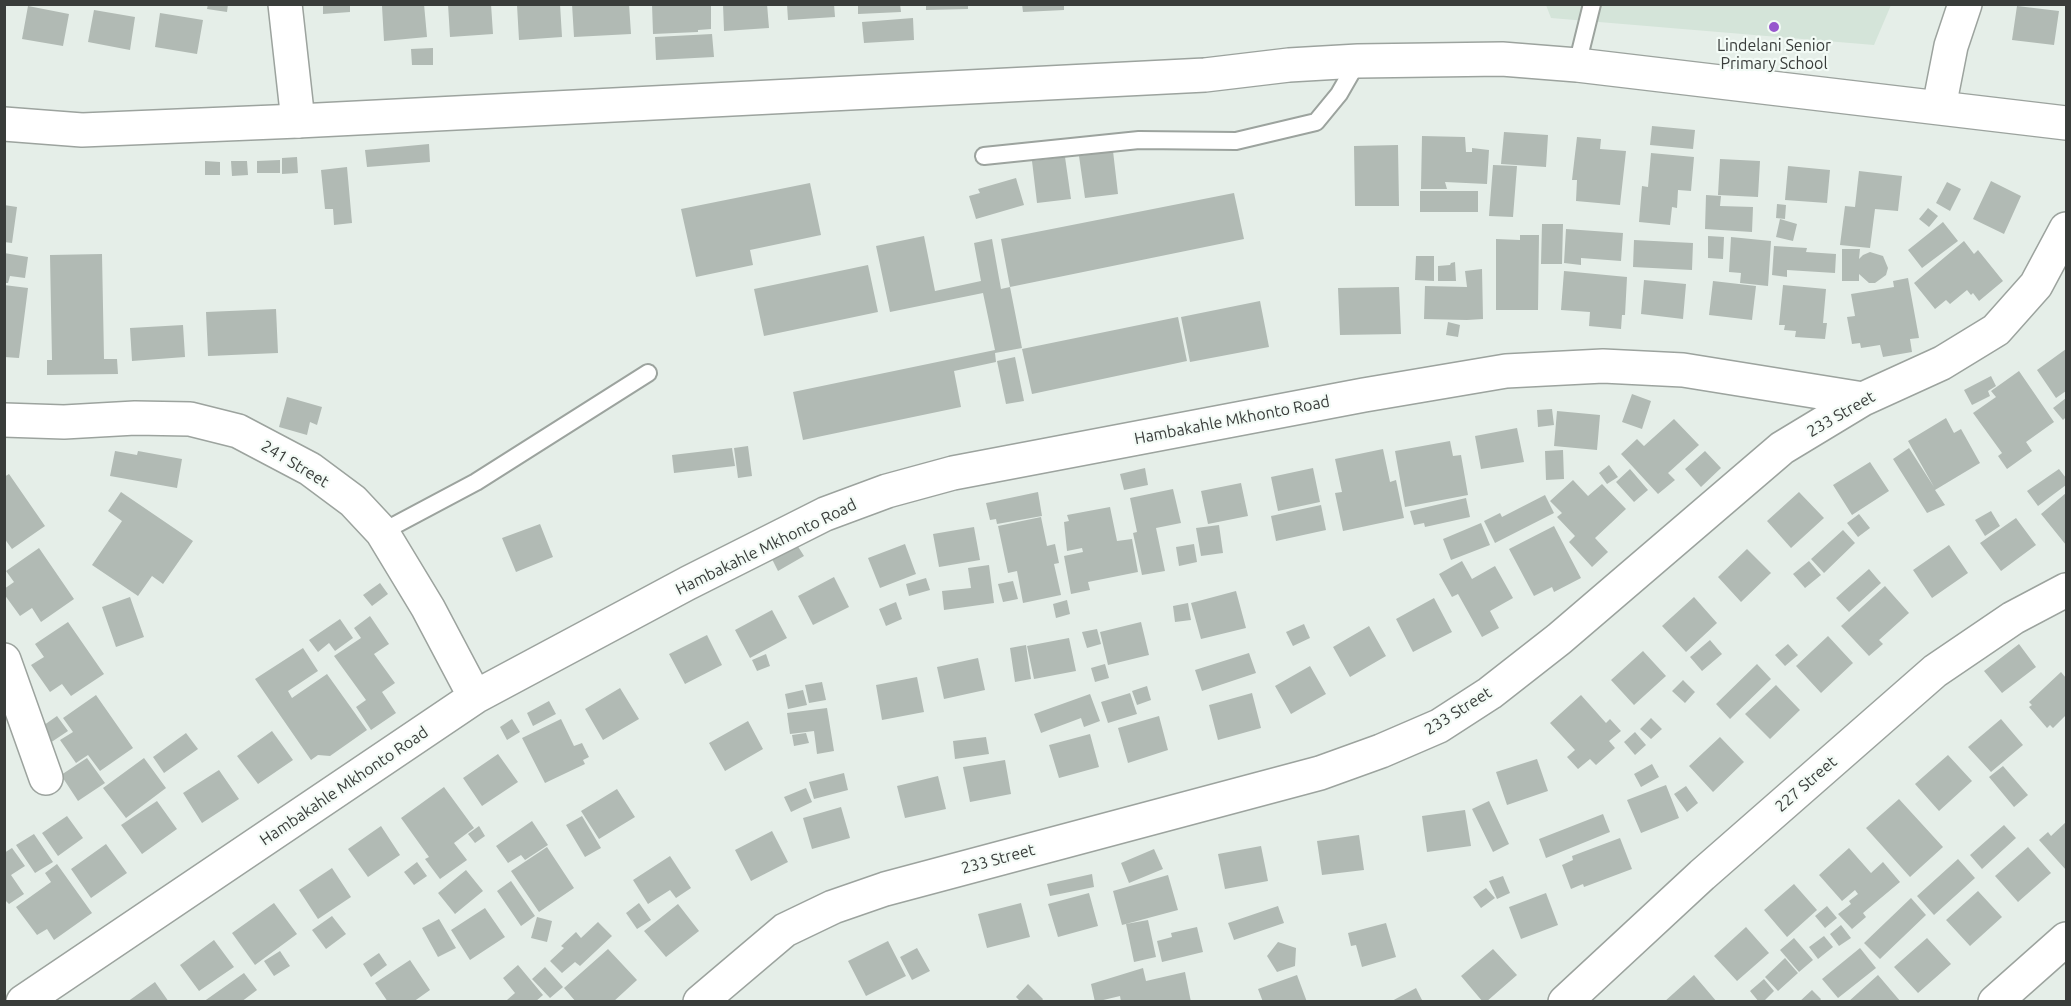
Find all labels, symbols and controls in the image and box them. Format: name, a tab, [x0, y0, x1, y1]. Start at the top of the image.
marker: Lindelani Senior Primary School	[1767, 20, 1781, 34]
place label: Lindelani Senior Primary School	[1717, 36, 1831, 74]
street label: 233 Street	[1804, 387, 1878, 441]
street label: Hambakahle Mkhonto Road	[1133, 392, 1331, 448]
street label: 241 Street	[258, 436, 332, 492]
street label: Hambakahle Mkhonto Road	[673, 495, 859, 599]
street label: 233 Street	[1421, 683, 1495, 739]
street label: Hambakahle Mkhonto Road	[256, 722, 432, 850]
street label: 227 Street	[1771, 752, 1841, 816]
street label: 233 Street	[959, 840, 1037, 878]

